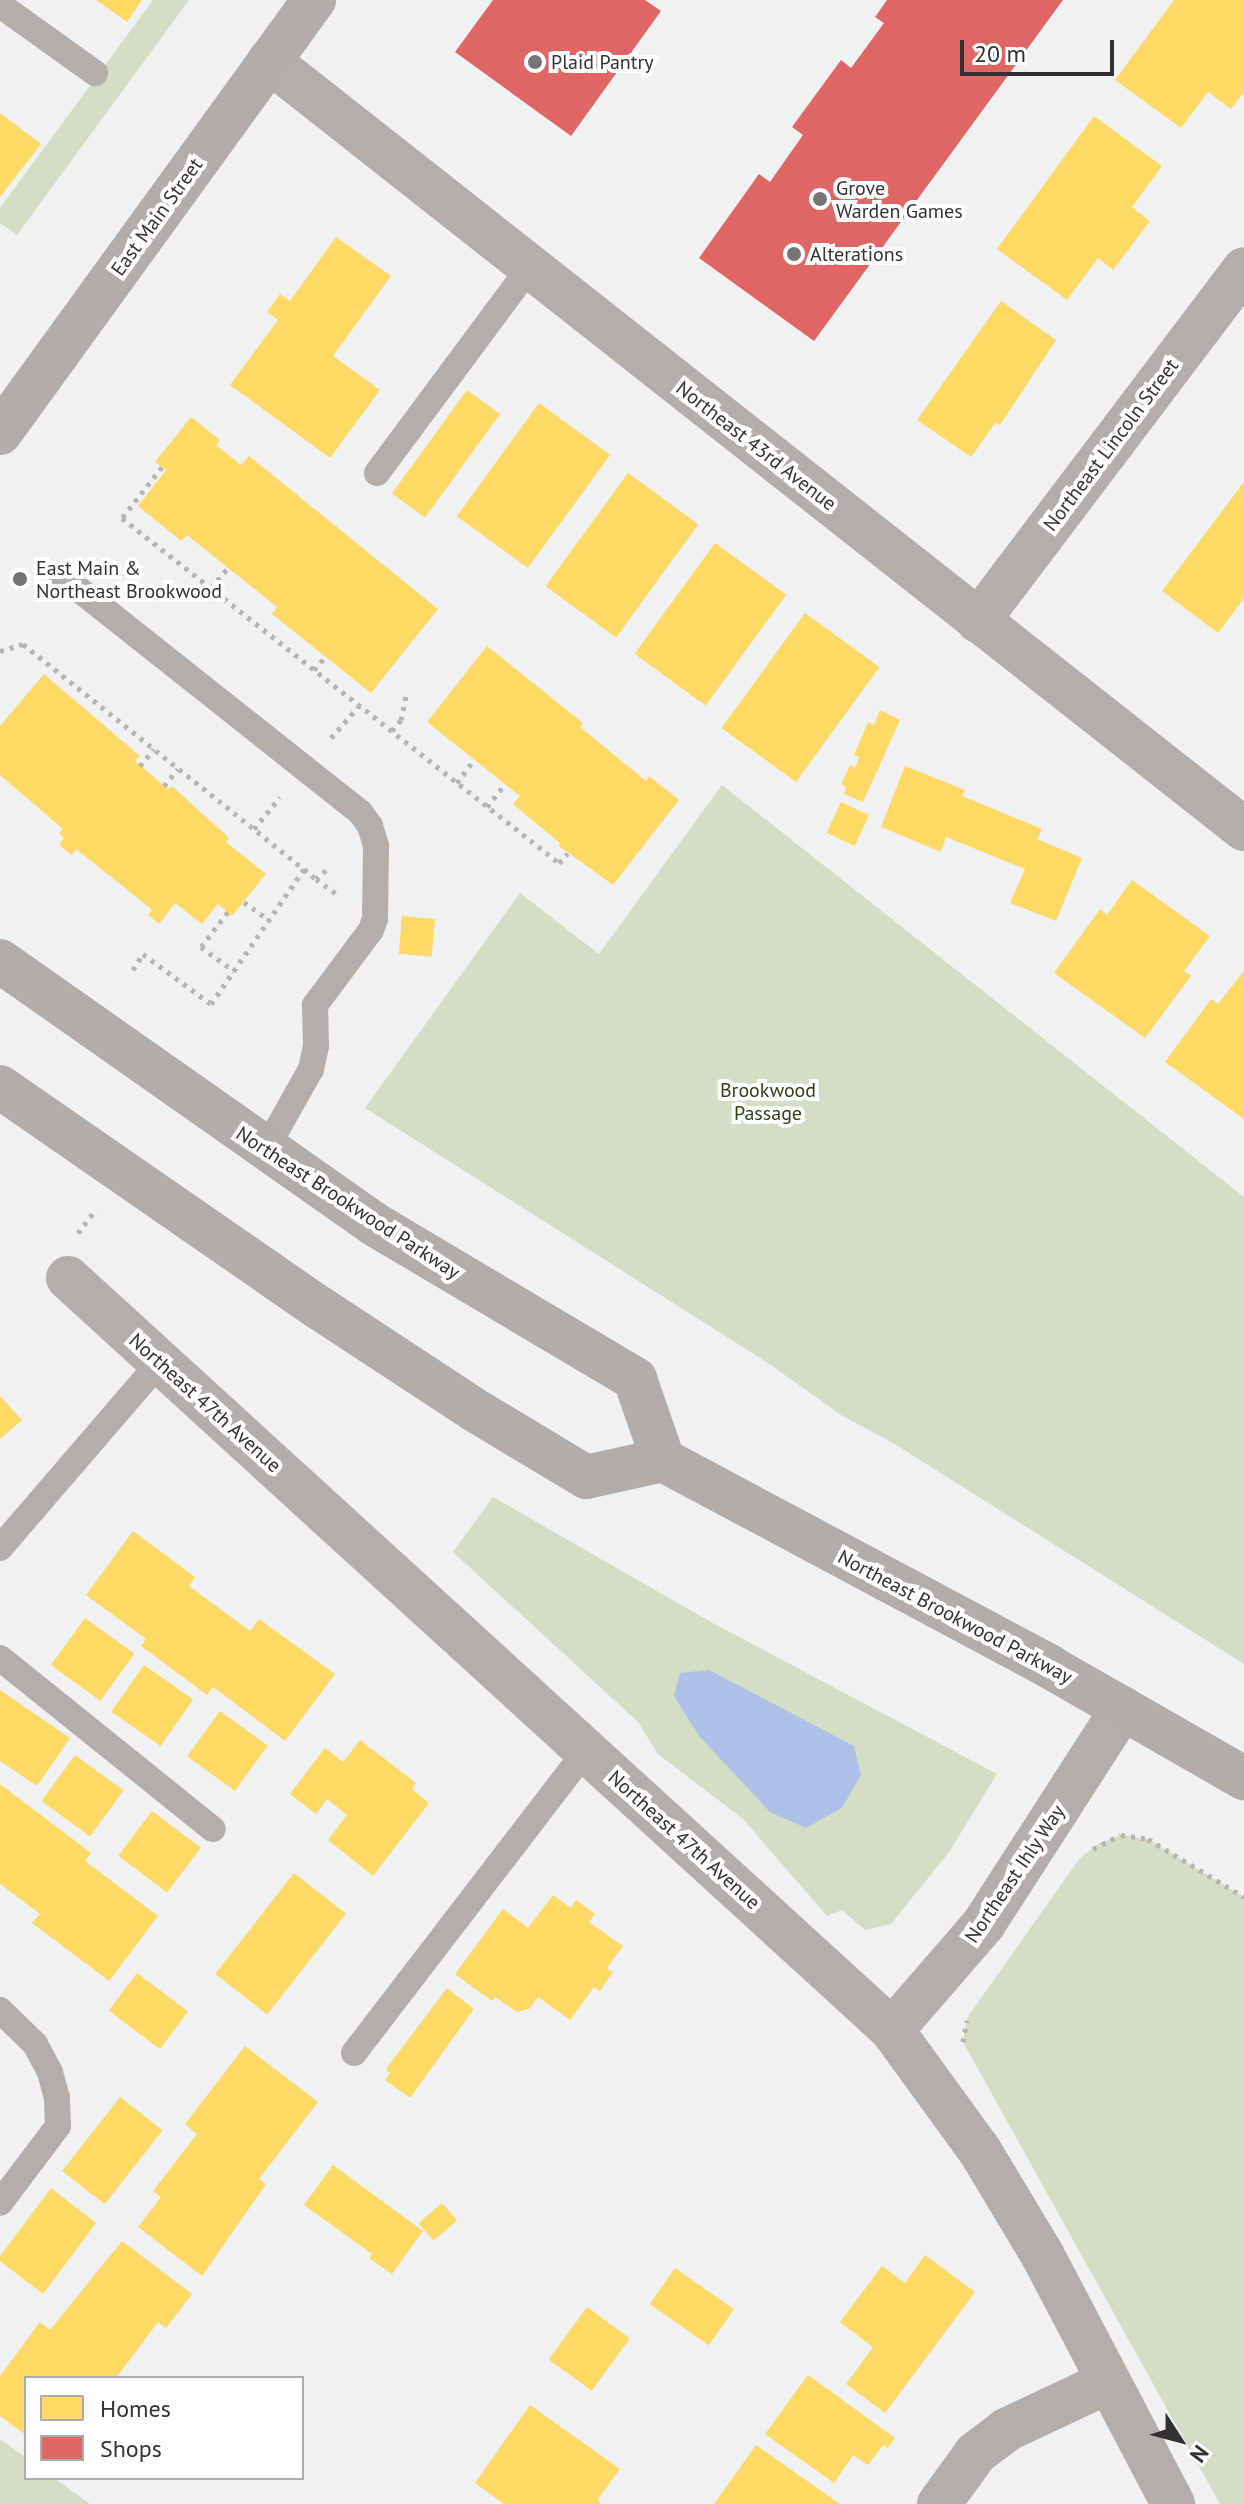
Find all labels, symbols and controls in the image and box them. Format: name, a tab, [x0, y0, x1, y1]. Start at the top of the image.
scale bar	[964, 24, 1118, 74]
text: 20 m	[974, 38, 1026, 69]
place label: Plaid Pantry	[551, 50, 654, 74]
marker: Plaid Pantry	[526, 53, 544, 71]
street label: East Main Street	[106, 153, 208, 281]
place label: Grove Warden Games	[836, 176, 963, 223]
marker: Grove Warden Games	[811, 190, 829, 208]
place label: Alterations	[810, 242, 903, 266]
marker: Alterations	[785, 245, 803, 263]
street label: Northeast Lincoln Street	[1039, 354, 1183, 536]
street label: Northeast 43rd Avenue	[671, 376, 841, 516]
place label: East Main & Northeast Brookwood	[36, 556, 222, 603]
marker: East Main & Northeast Brookwood	[11, 570, 29, 588]
park label: Brookwood Passage	[720, 1078, 816, 1125]
street label: Northeast Brookwood Parkway	[232, 1122, 464, 1284]
street label: Northeast 47th Avenue	[124, 1328, 286, 1478]
street label: Northeast Brookwood Parkway	[834, 1545, 1076, 1689]
street label: Northeast 47th Avenue	[603, 1765, 765, 1915]
street label: Northeast Ihly Way	[960, 1800, 1070, 1948]
legend	[24, 2376, 304, 2480]
text: Homes	[100, 2393, 171, 2424]
north arrow	[1140, 2400, 1220, 2480]
text: Shops	[100, 2433, 162, 2464]
text: N	[1184, 2440, 1215, 2468]

